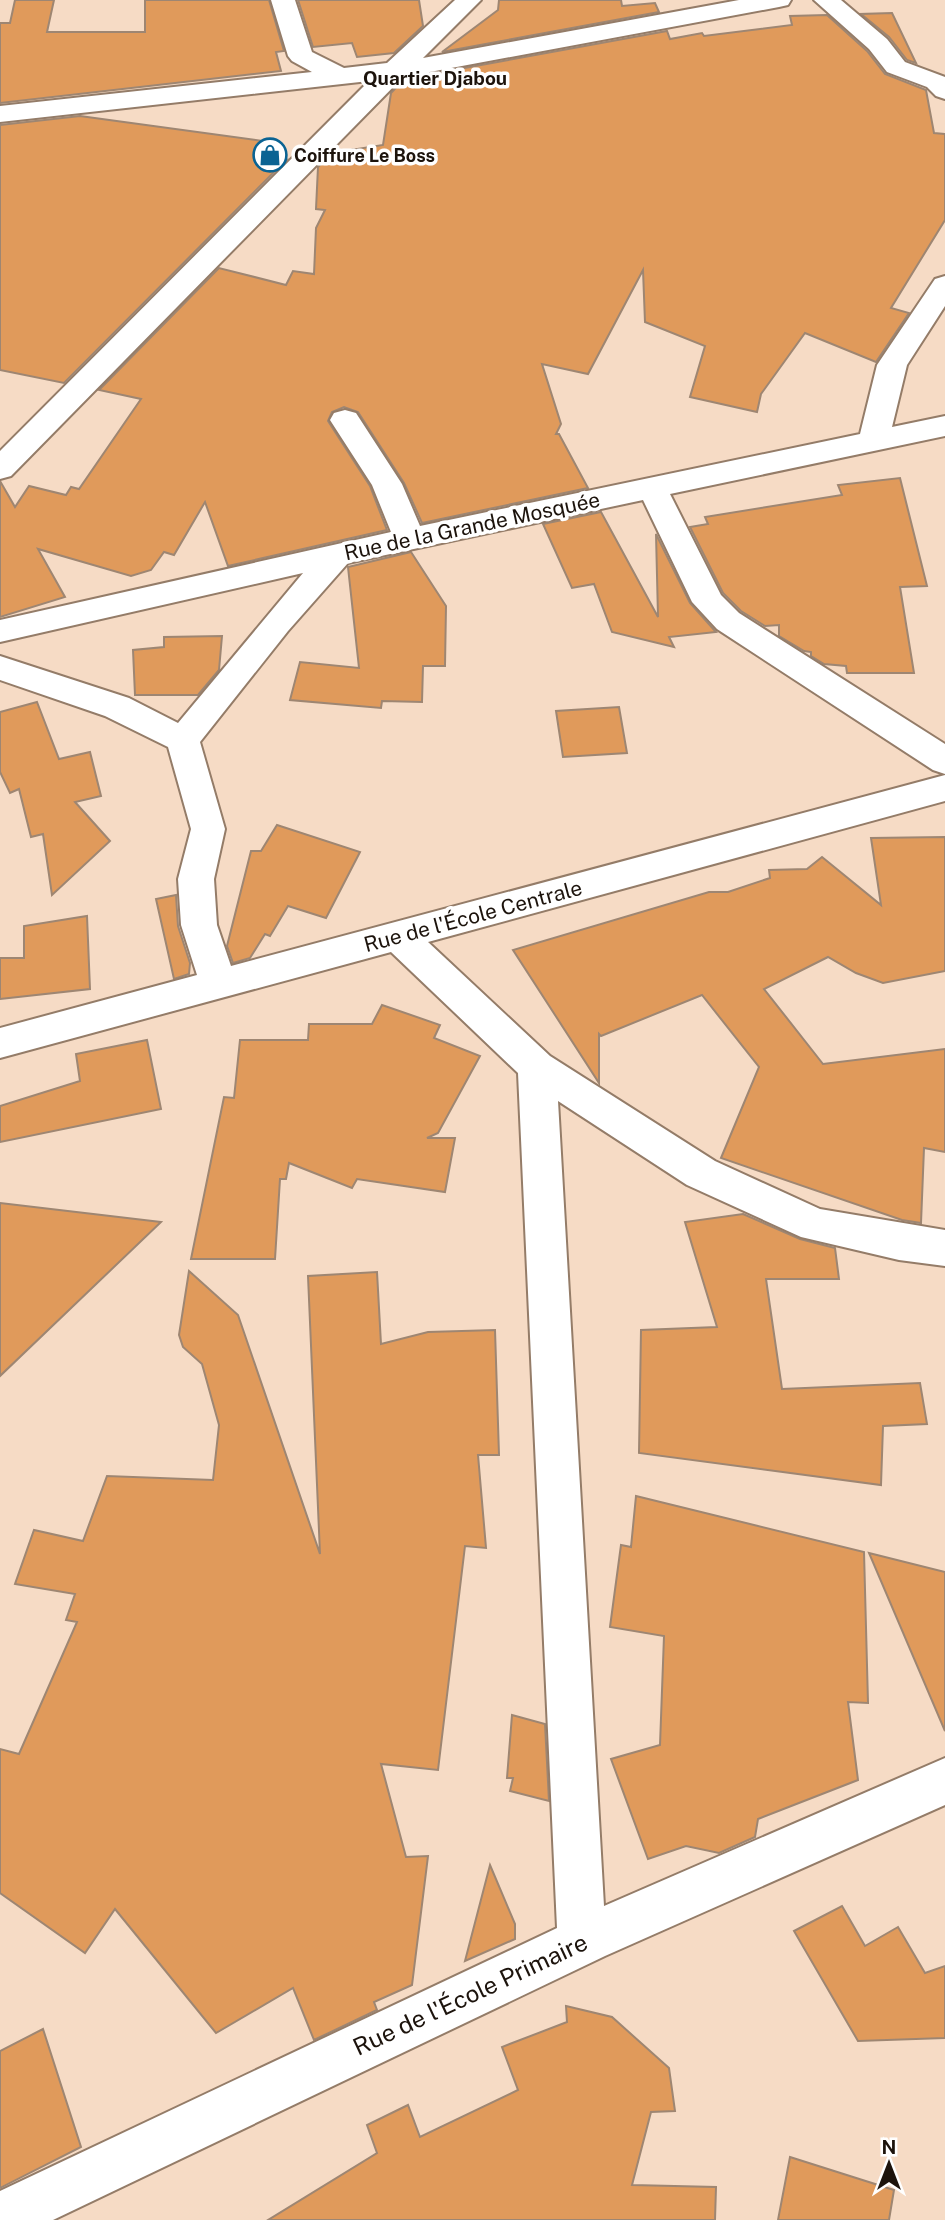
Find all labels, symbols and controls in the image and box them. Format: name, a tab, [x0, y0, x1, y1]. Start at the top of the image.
district label: Quartier Djabou	[363, 67, 507, 89]
shop icon: Coiffure Le Boss	[251, 136, 289, 174]
place label: Coiffure Le Boss	[294, 145, 435, 166]
street label: Rue de la Grande Mosquée	[342, 487, 602, 565]
street label: Rue de l'École Centrale	[361, 875, 585, 957]
street label: Rue de l'École Primaire	[348, 1927, 592, 2061]
north arrow	[854, 2129, 924, 2199]
text: N	[882, 2136, 896, 2158]

